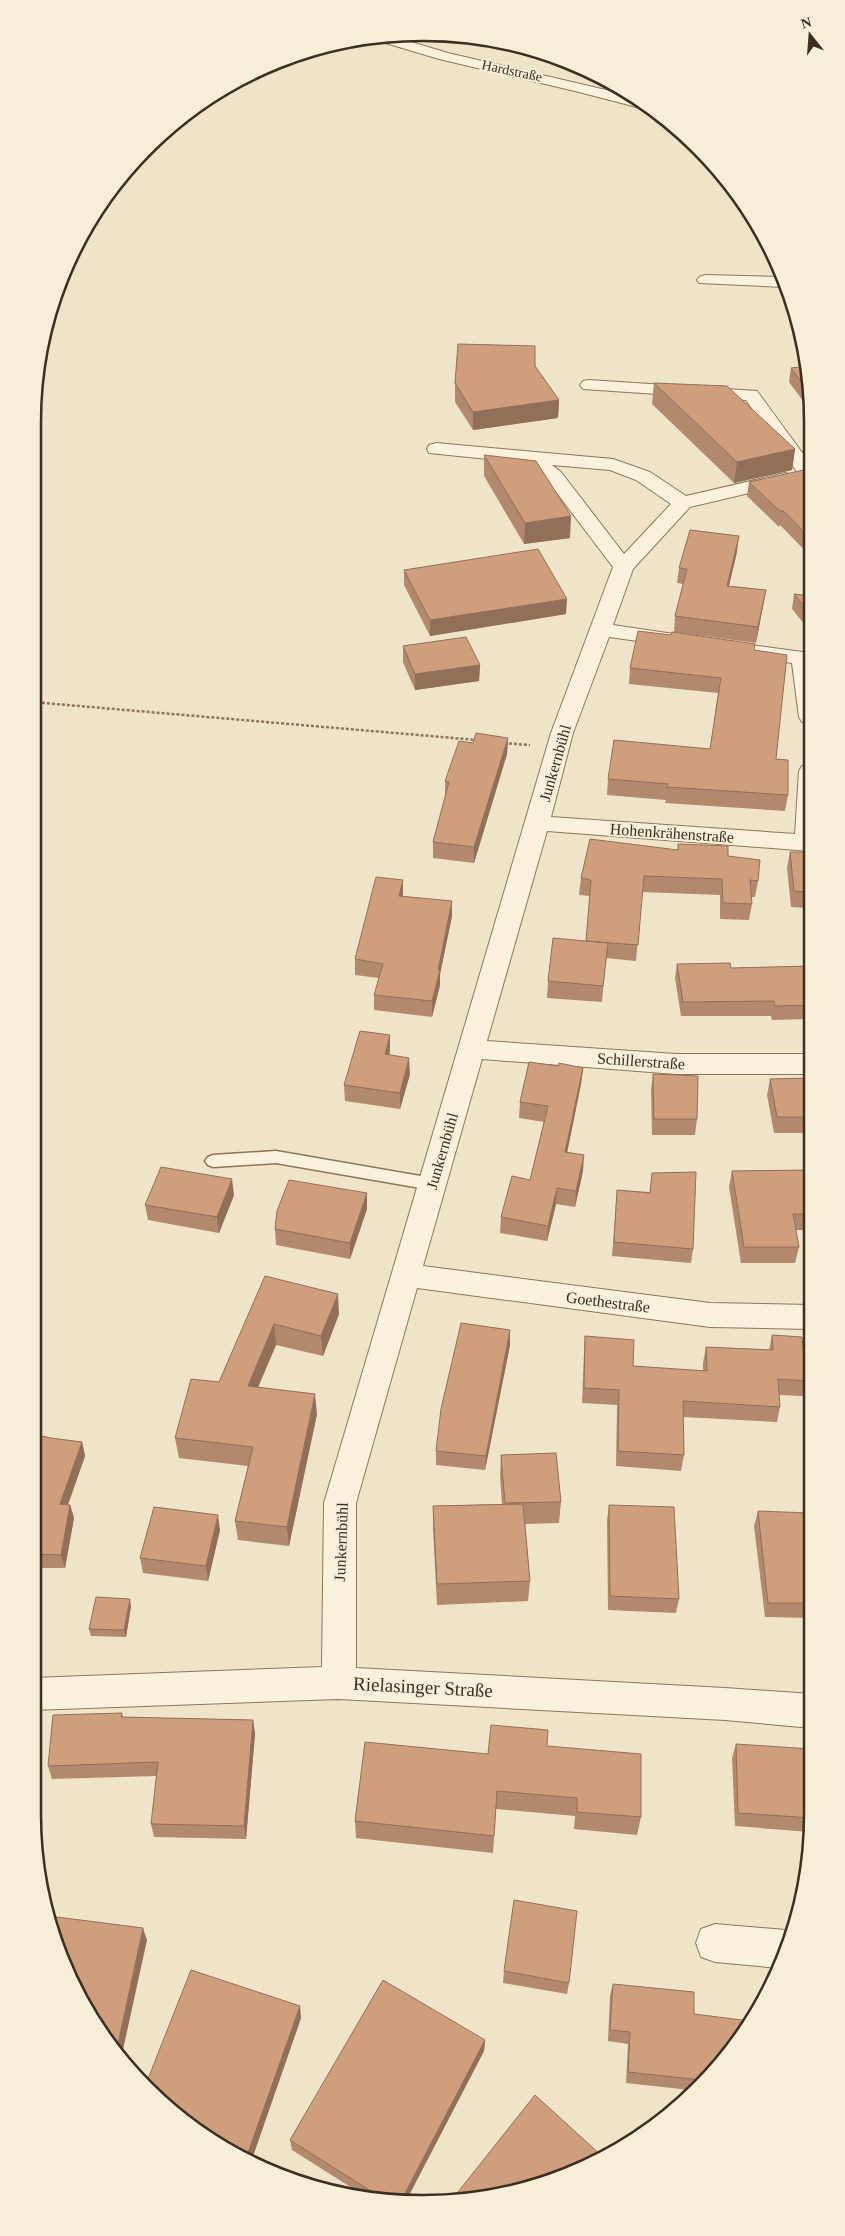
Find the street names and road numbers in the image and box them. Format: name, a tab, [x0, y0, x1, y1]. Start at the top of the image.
street label: Hardstraße	[480, 57, 544, 85]
street label: Junkernbühl	[536, 722, 574, 803]
street label: Hohenkrähenstraße	[609, 820, 735, 846]
street label: Schillerstraße	[597, 1049, 685, 1073]
street label: Junkernbühl	[423, 1110, 461, 1191]
street label: Goethestraße	[565, 1288, 651, 1316]
street label: Junkernbühl	[331, 1502, 351, 1582]
street label: Rielasinger Straße	[353, 1673, 493, 1701]

